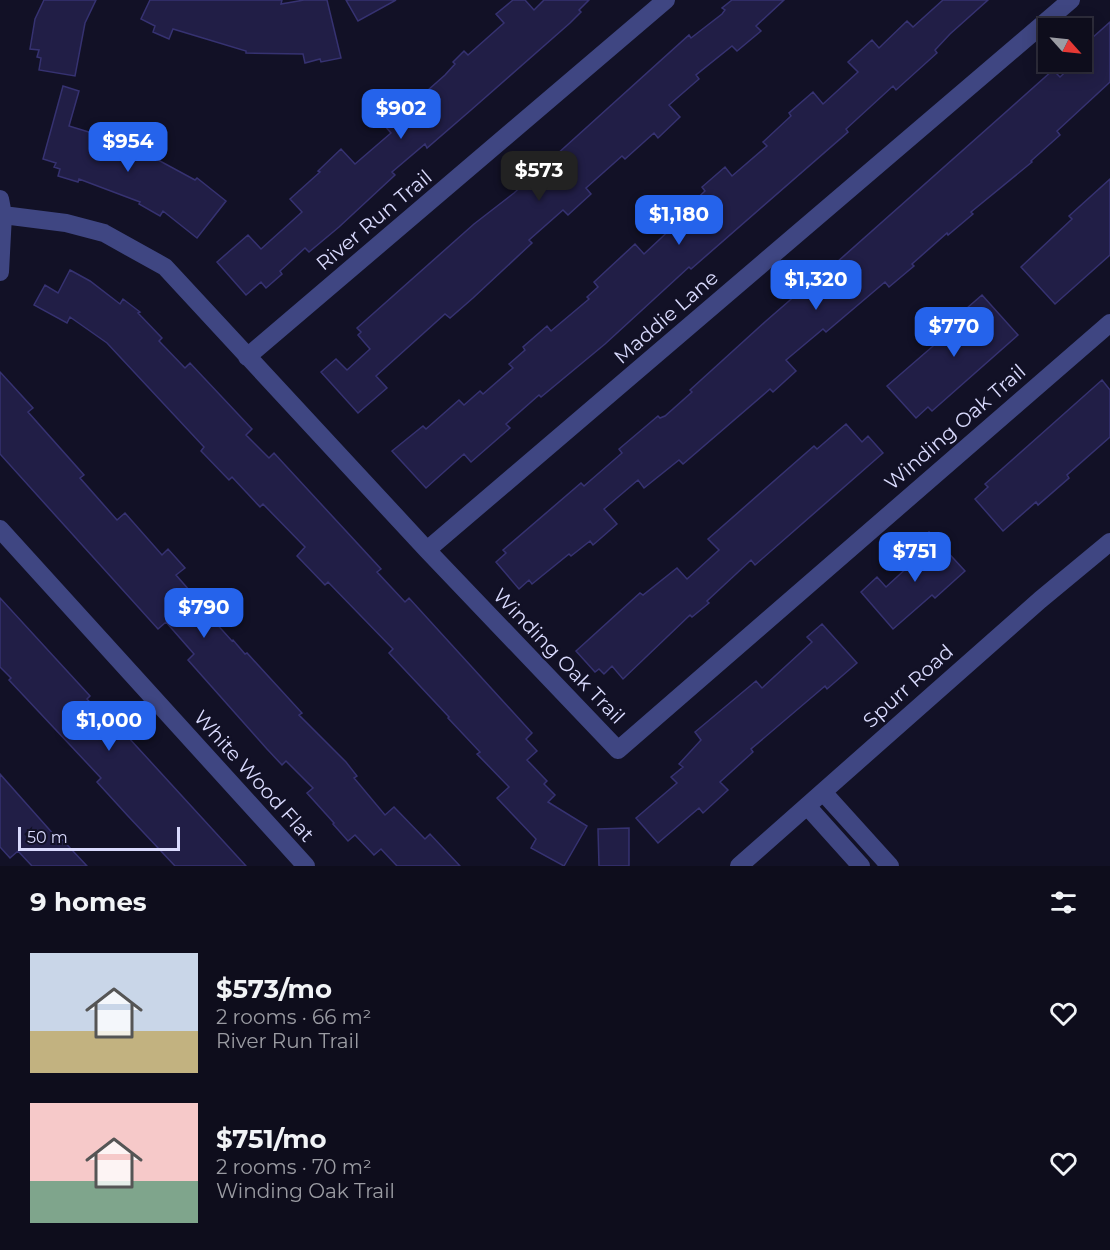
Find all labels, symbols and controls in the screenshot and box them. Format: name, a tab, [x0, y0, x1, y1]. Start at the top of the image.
north arrow	[1038, 18, 1092, 72]
map controls	[1038, 18, 1092, 72]
pin: $902	[365, 89, 437, 140]
text: $902	[376, 96, 426, 120]
pin: $954	[92, 122, 164, 173]
text: $954	[103, 129, 153, 153]
pin: $573	[503, 151, 575, 202]
text: $573	[515, 158, 563, 182]
street label: River Run Trail	[311, 165, 437, 275]
pin: $1,180	[630, 195, 728, 246]
text: $1,180	[649, 202, 709, 226]
pin: $1,320	[767, 260, 865, 311]
street label: Maddie Lane	[609, 265, 723, 369]
text: $1,320	[785, 267, 847, 291]
pin: $770	[918, 307, 990, 358]
text: $770	[929, 314, 979, 338]
street label: Winding Oak Trail	[880, 359, 1030, 495]
pin: $751	[879, 532, 951, 583]
text: $751	[893, 539, 937, 563]
street label: Winding Oak Trail	[488, 583, 630, 729]
pin: $790	[168, 588, 240, 639]
text: $790	[178, 595, 230, 619]
street label: Spurr Road	[858, 639, 958, 733]
pin: $1,000	[60, 701, 158, 752]
street label: White Wood Flat	[189, 705, 319, 847]
text: $1,000	[76, 708, 142, 732]
scale bar	[18, 824, 180, 852]
text: 50 m	[27, 828, 68, 847]
text: 9 homes	[30, 886, 147, 918]
icon: filters	[1047, 886, 1080, 919]
text: $573/mo	[216, 973, 332, 1005]
icon: home	[78, 977, 150, 1049]
icon: heart	[1047, 997, 1080, 1030]
text: 2 rooms · 66 m²	[216, 1005, 371, 1029]
text: River Run Trail	[216, 1029, 359, 1053]
text: $751/mo	[216, 1123, 327, 1155]
icon: home	[78, 1127, 150, 1199]
icon: heart	[1047, 1147, 1080, 1180]
text: 2 rooms · 70 m²	[216, 1155, 372, 1179]
text: Winding Oak Trail	[216, 1179, 395, 1203]

